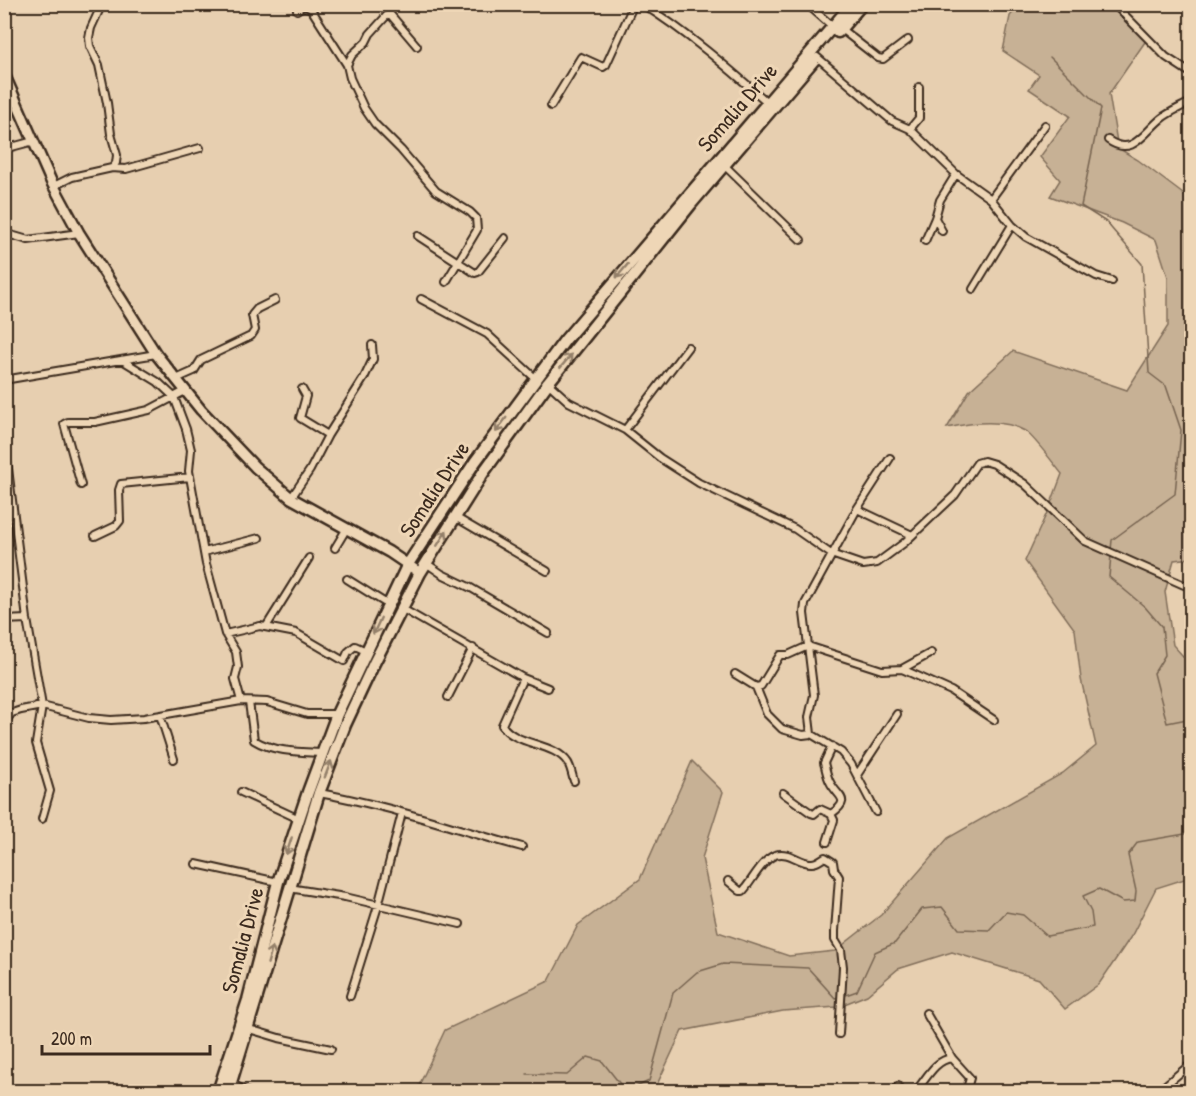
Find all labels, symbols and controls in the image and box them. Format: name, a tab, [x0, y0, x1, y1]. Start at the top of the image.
street label: Somalia Drive	[690, 56, 784, 158]
one-way arrow	[615, 263, 629, 278]
one-way arrow	[559, 354, 572, 370]
one-way arrow	[495, 416, 508, 432]
street label: Somalia Drive	[392, 435, 476, 543]
one-way arrow	[436, 530, 448, 547]
one-way arrow	[371, 616, 383, 634]
one-way arrow	[323, 760, 334, 779]
one-way arrow	[283, 836, 294, 855]
street label: Somalia Drive	[213, 884, 271, 996]
one-way arrow	[265, 946, 276, 965]
scale bar	[42, 1018, 210, 1056]
text: 200 m	[51, 1026, 92, 1051]

